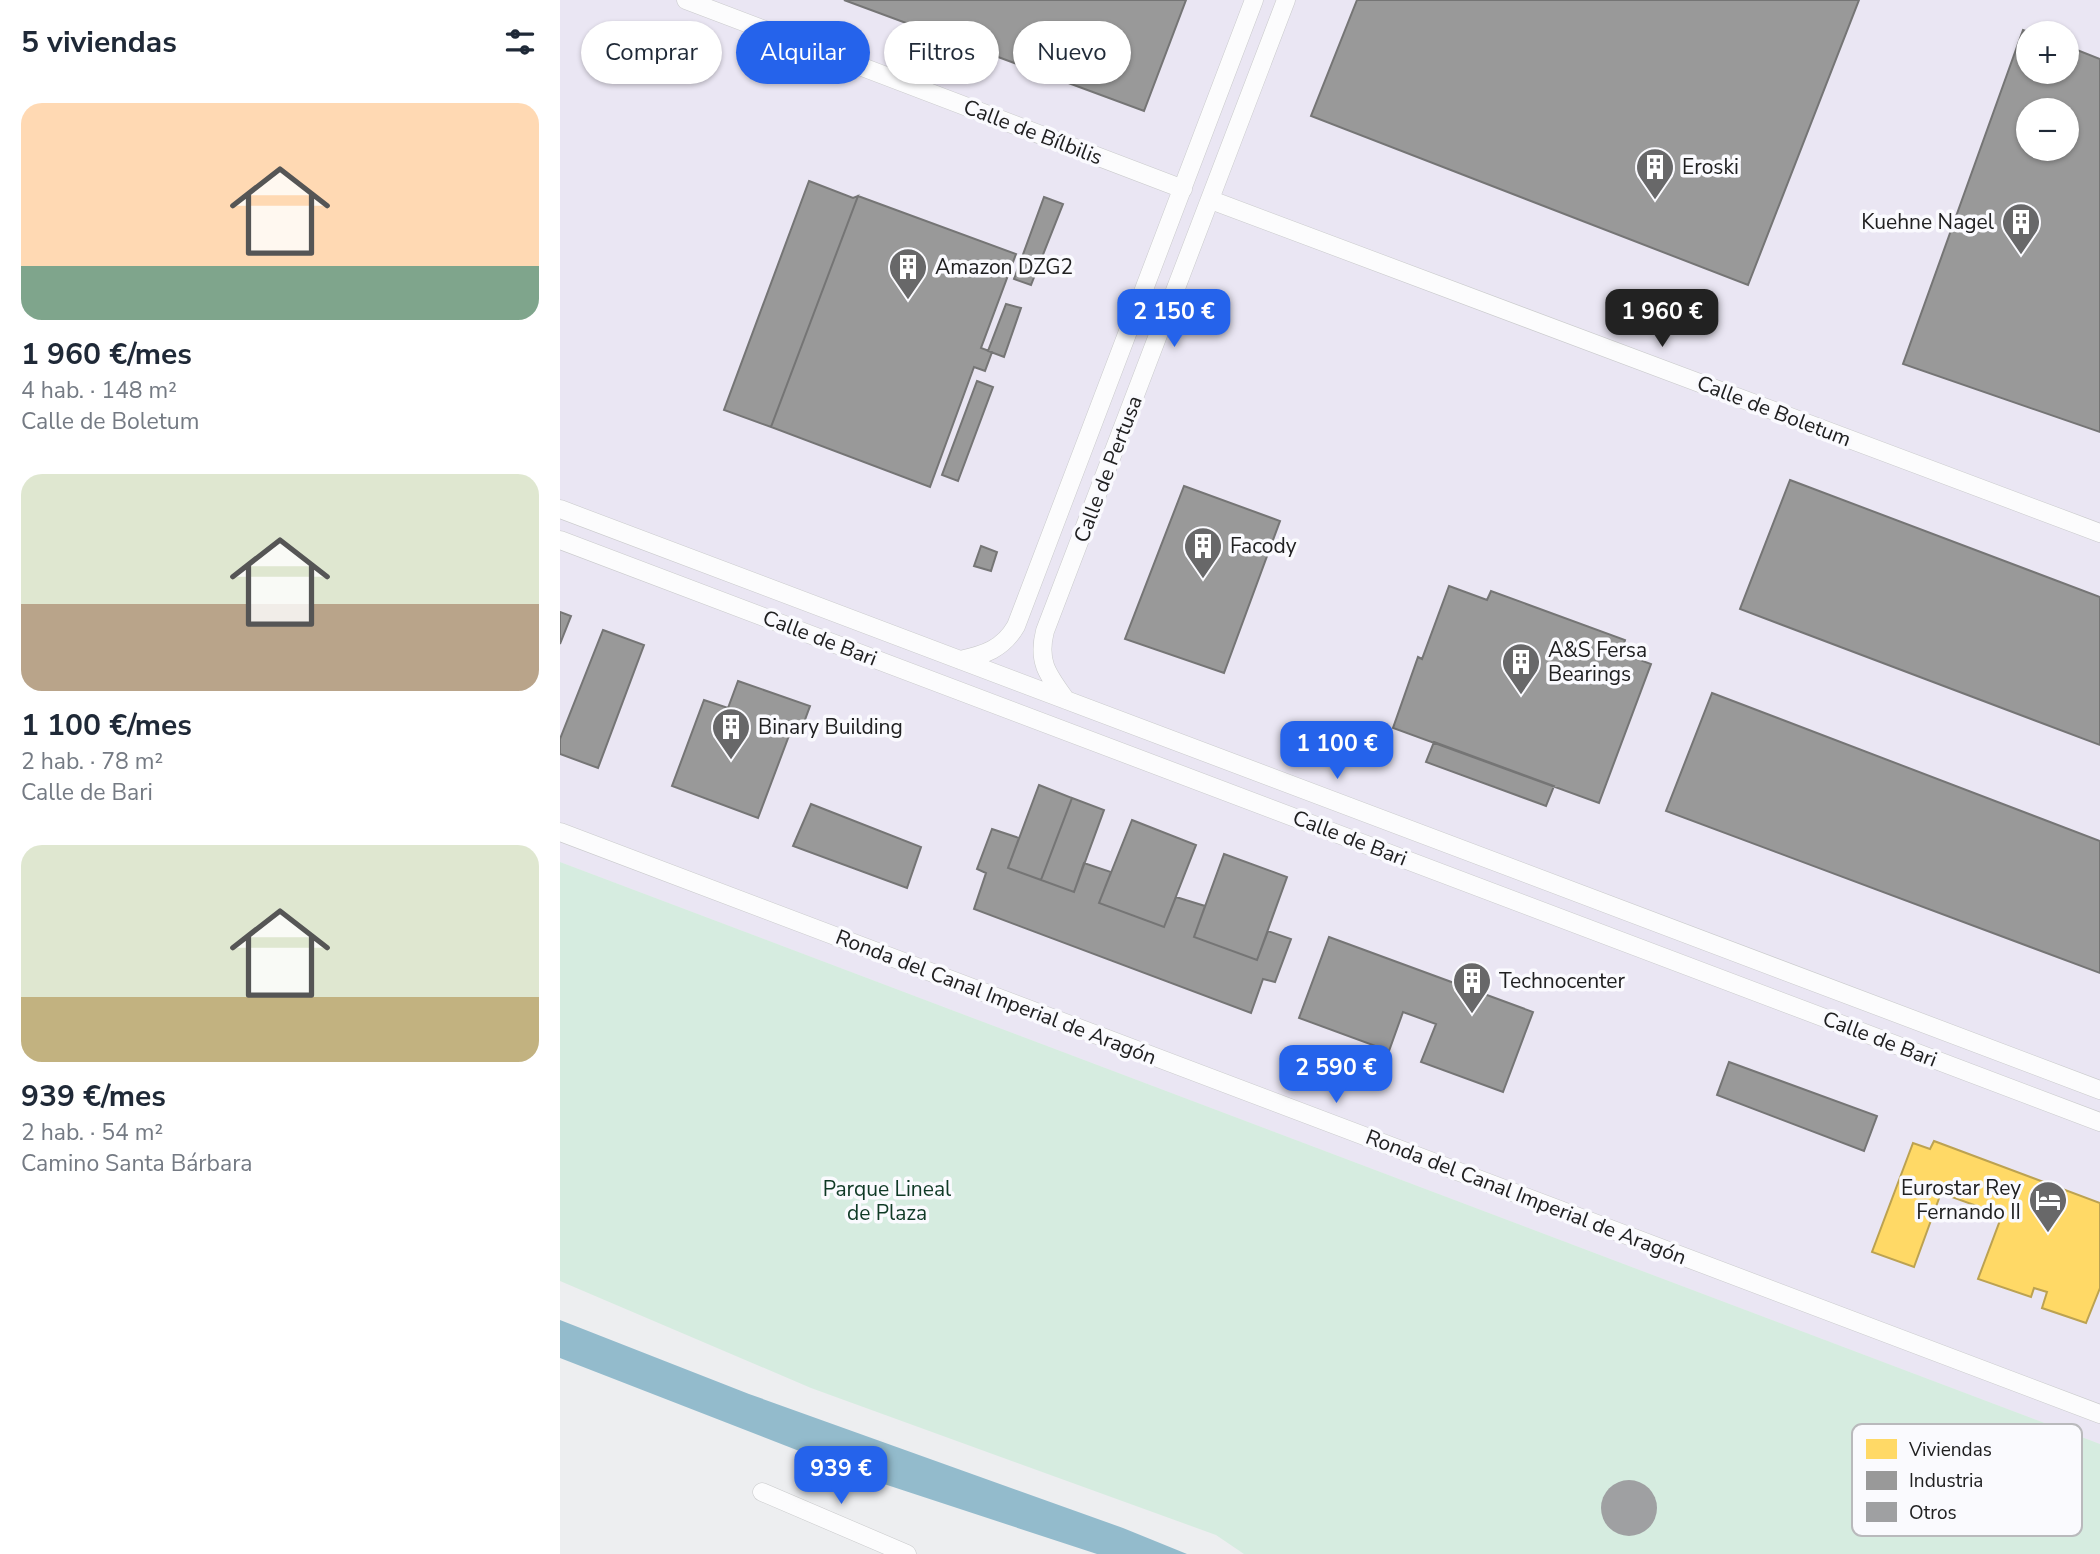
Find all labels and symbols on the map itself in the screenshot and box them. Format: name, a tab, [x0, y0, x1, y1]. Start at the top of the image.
street label: Calle de Bílbilis	[960, 93, 1106, 171]
building icon: Eroski	[1634, 146, 1676, 201]
place label: Eroski	[1682, 153, 1739, 181]
building icon: Kuehne Nagel	[2000, 201, 2042, 256]
place label: Kuehne Nagel	[1861, 208, 1995, 236]
building icon: Amazon DZG2	[887, 246, 929, 301]
place label: Amazon DZG2	[935, 253, 1073, 281]
pin: 2 150 €	[1109, 290, 1239, 349]
pin: 1 960 €	[1597, 290, 1727, 349]
street label: Calle de Boletum	[1693, 369, 1855, 453]
street label: Calle de Pertusa	[1067, 392, 1149, 546]
building icon: Facody	[1182, 525, 1224, 580]
place label: Facody	[1230, 532, 1297, 560]
street label: Calle de Bari	[759, 603, 881, 673]
place label: A&S Fersa Bearings	[1548, 636, 1647, 688]
building icon: A&S Fersa Bearings	[1500, 641, 1542, 696]
building icon: Binary Building	[710, 706, 752, 761]
place label: Binary Building	[758, 713, 903, 741]
pin: 1 100 €	[1272, 722, 1402, 781]
street label: Calle de Bari	[1289, 803, 1411, 873]
street label: Ronda del Canal Imperial de Aragón	[832, 923, 1160, 1071]
building icon: Technocenter	[1451, 960, 1493, 1015]
place label: Technocenter	[1499, 967, 1625, 995]
street label: Calle de Bari	[1819, 1004, 1941, 1074]
pin: 2 590 €	[1271, 1046, 1401, 1105]
street label: Ronda del Canal Imperial de Aragón	[1362, 1123, 1690, 1271]
place label: Eurostar Rey Fernando II	[1901, 1174, 2021, 1226]
park label: Parque Lineal de Plaza	[823, 1175, 952, 1227]
hotel icon: Eurostar Rey Fernando II	[2027, 1179, 2069, 1234]
legend	[1852, 1424, 2082, 1536]
text: Viviendas	[1908, 1437, 1992, 1463]
pin: 939 €	[792, 1446, 890, 1506]
text: Industria	[1909, 1468, 1983, 1494]
text: Otros	[1909, 1500, 1957, 1526]

